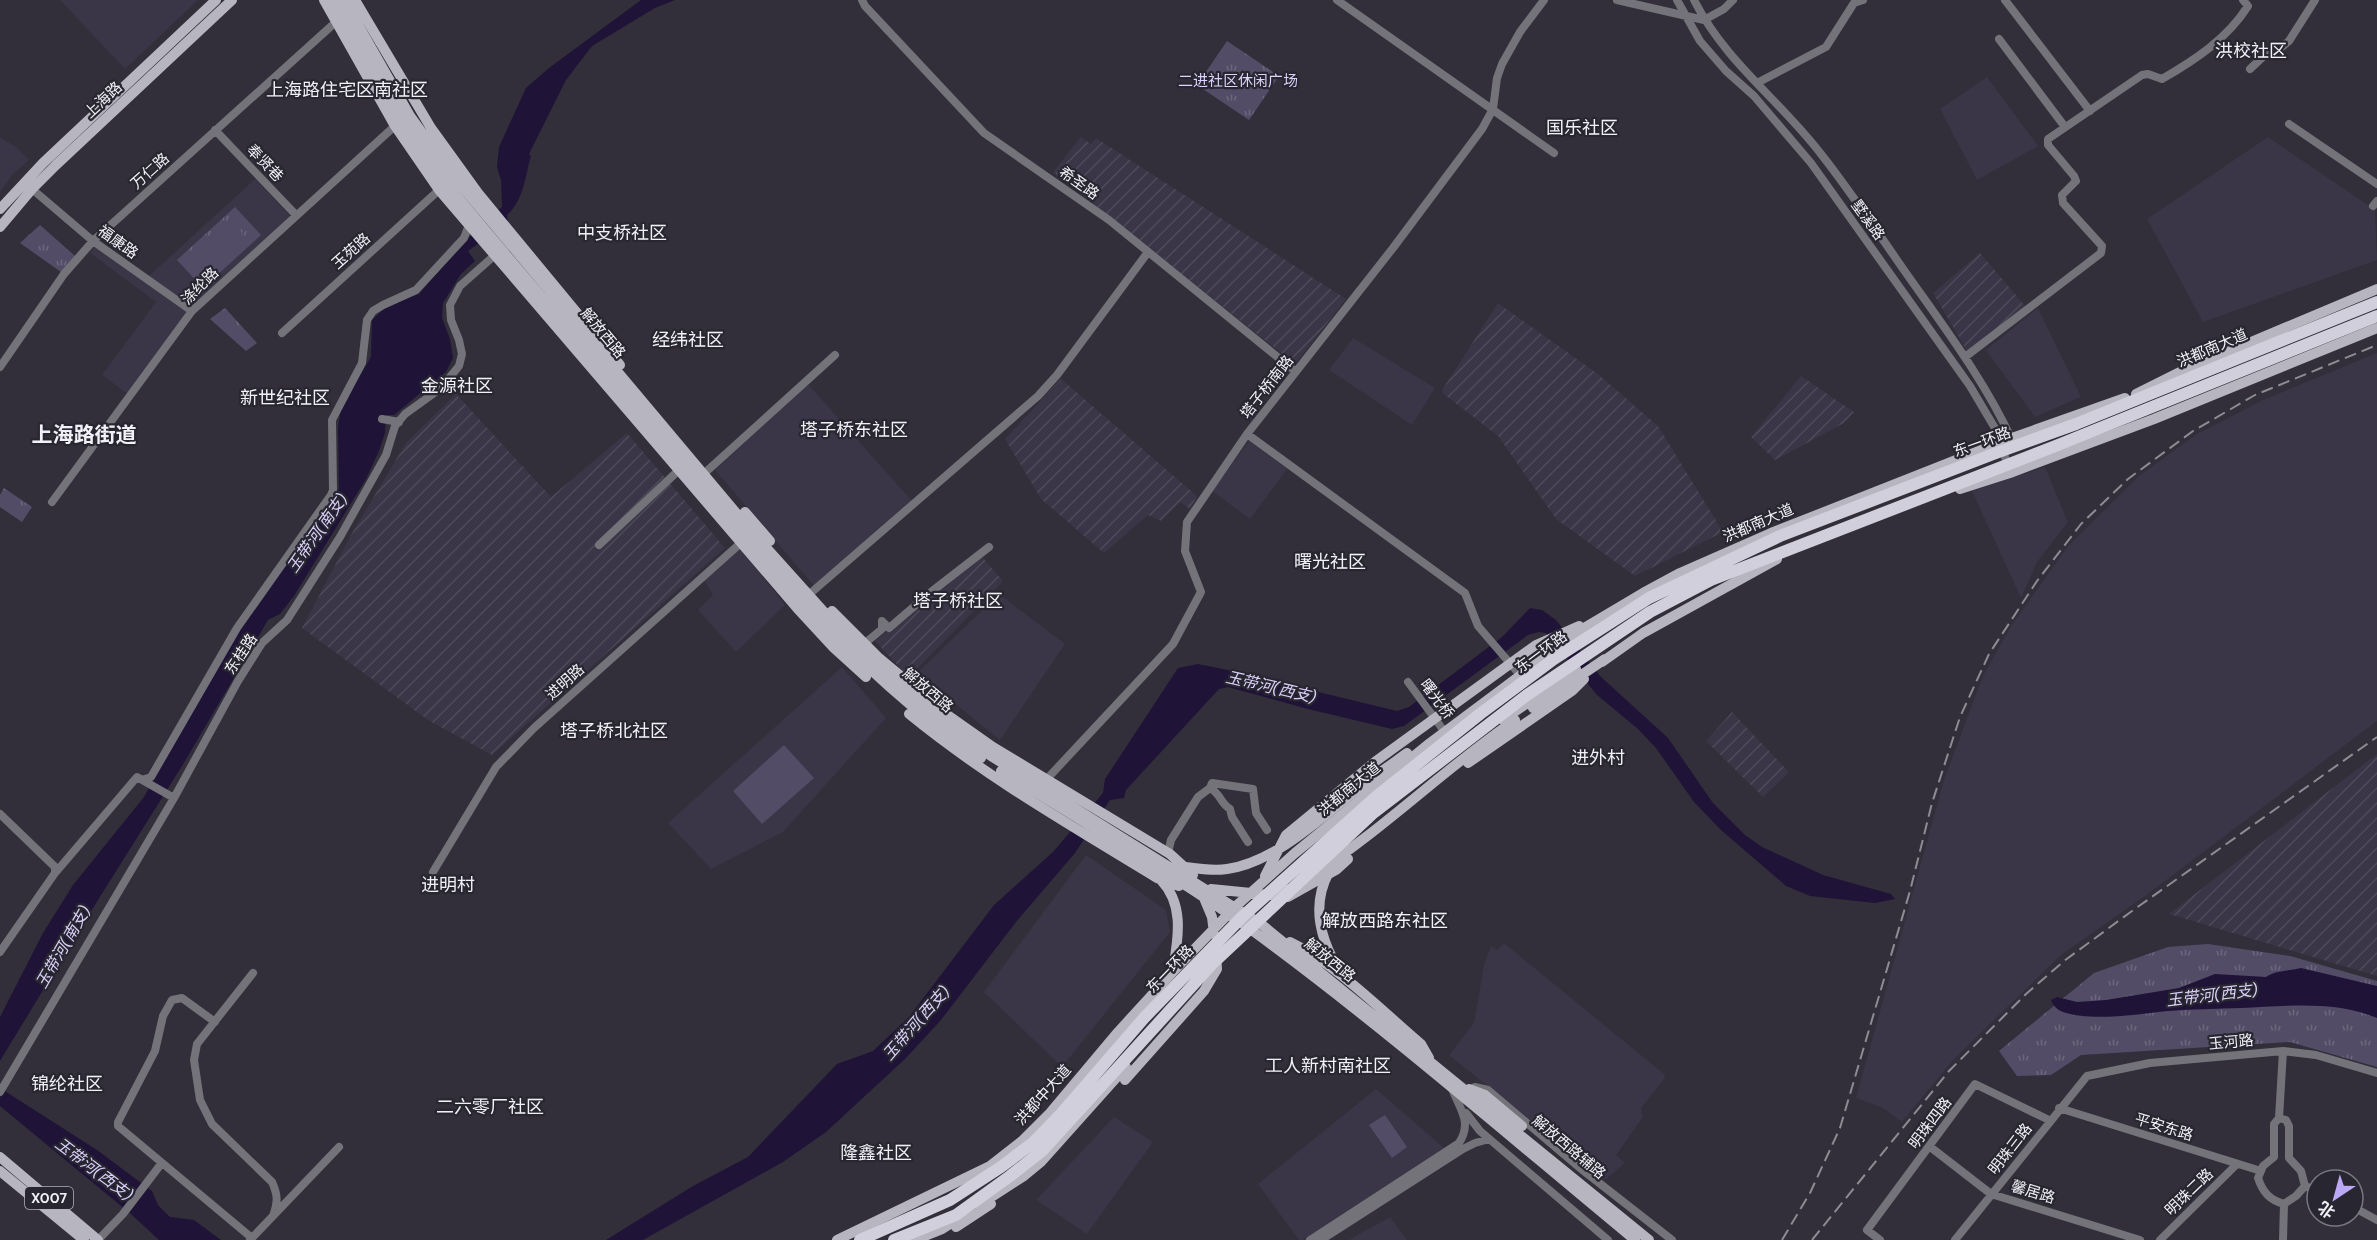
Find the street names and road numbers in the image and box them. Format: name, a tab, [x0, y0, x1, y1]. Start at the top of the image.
street label: 上海路	[80, 77, 126, 123]
street label: 奉贤巷	[242, 140, 288, 186]
street label: 万仁路	[127, 149, 173, 193]
street label: 希圣路	[1055, 162, 1103, 204]
street label: 墅溪路	[1847, 196, 1889, 244]
street label: 福康路	[94, 221, 142, 263]
street label: 玉苑路	[328, 229, 374, 273]
street label: 涤纶路	[177, 263, 223, 309]
street label: 解放西路	[576, 304, 630, 362]
street label: 洪都南大道	[2174, 324, 2250, 372]
street label: 塔子桥南路	[1236, 351, 1298, 423]
street label: 东一环路	[1950, 422, 2014, 462]
street label: 洪都南大道	[1720, 499, 1796, 547]
street label: 东一环路	[1511, 626, 1571, 678]
street label: 东桂路	[220, 630, 262, 678]
street label: 进明路	[542, 660, 588, 704]
street label: 解放西路	[899, 663, 957, 717]
street label: 曙光桥	[1415, 675, 1459, 723]
street label: 洪都南大道	[1314, 758, 1384, 820]
street label: 解放西路	[1300, 933, 1360, 987]
street label: 东一环路	[1142, 940, 1198, 998]
street label: 玉河路	[2208, 1030, 2254, 1054]
street label: 洪都中大道	[1010, 1060, 1076, 1130]
street label: 明珠四路	[1904, 1093, 1956, 1153]
street label: 平安东路	[2132, 1109, 2196, 1145]
street label: 解放西路辅路	[1528, 1110, 1610, 1184]
street label: 明珠三路	[1984, 1119, 2036, 1179]
street label: 明珠二路	[2160, 1164, 2218, 1220]
street label: 馨居路	[2009, 1176, 2057, 1208]
road number: X007	[25, 1187, 73, 1209]

